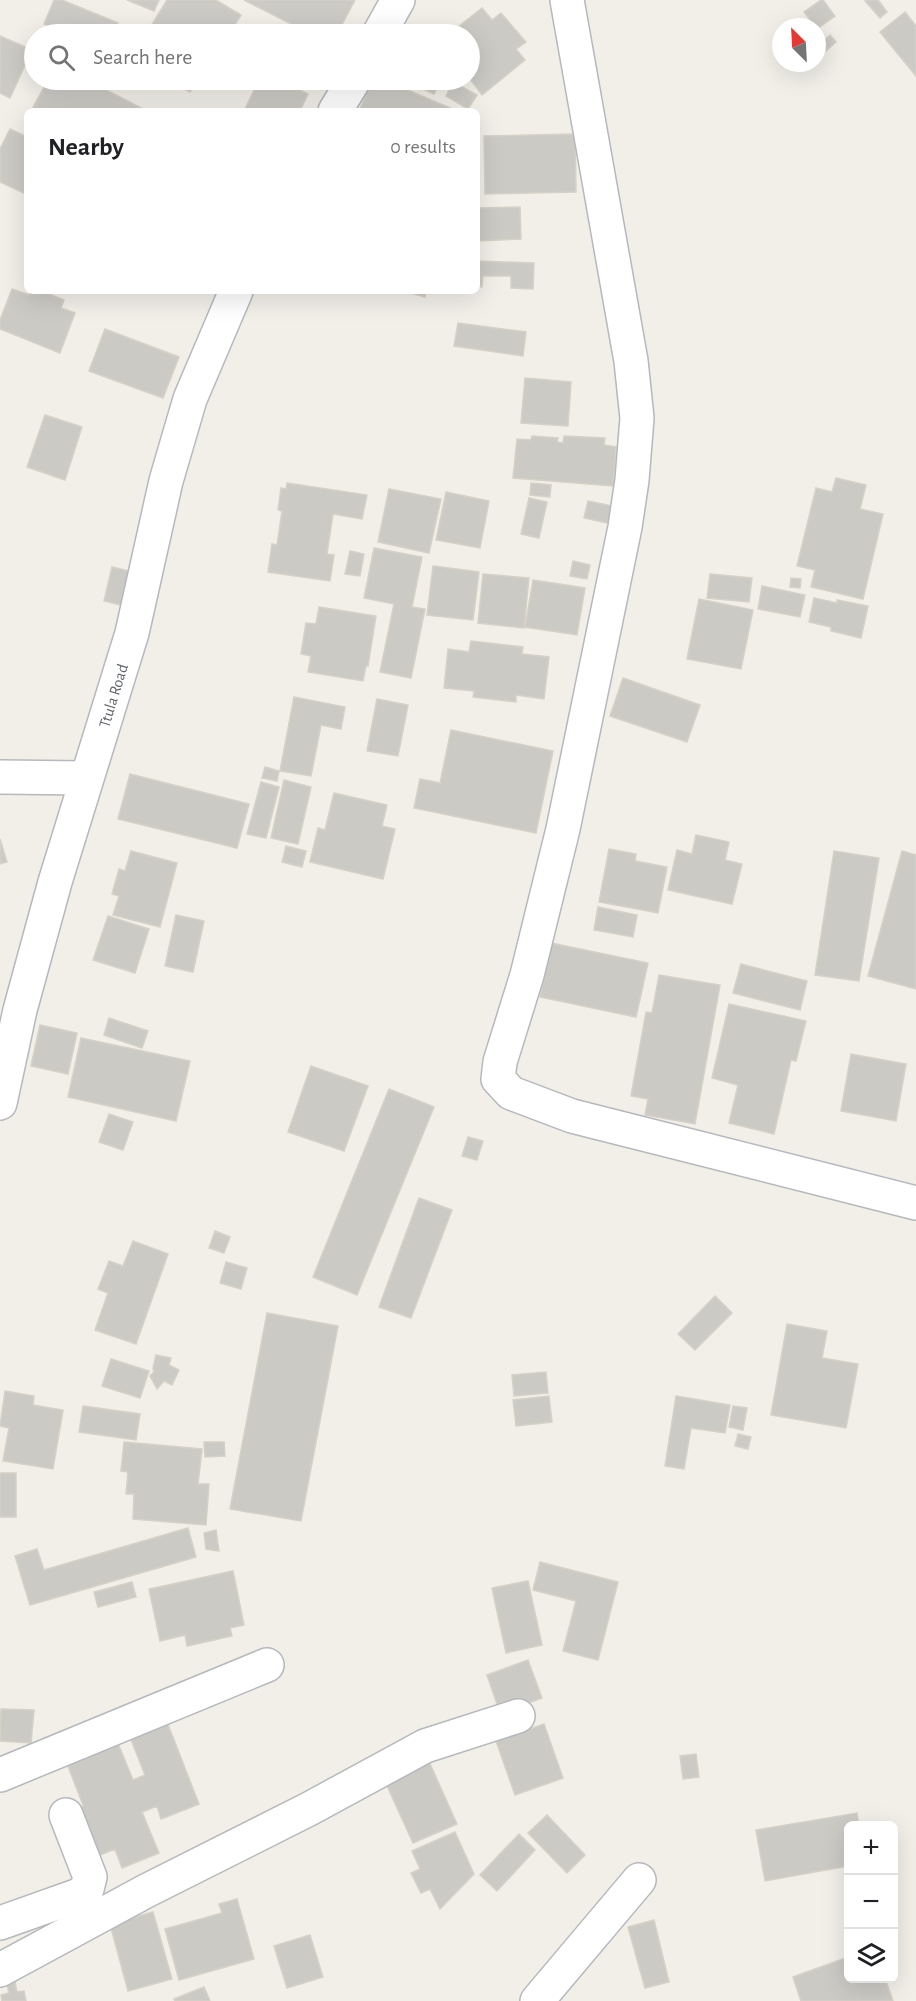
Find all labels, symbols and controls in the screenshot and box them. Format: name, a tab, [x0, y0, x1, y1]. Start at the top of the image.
north arrow	[772, 18, 826, 72]
search box	[24, 24, 480, 90]
icon: search	[45, 41, 78, 74]
text: Search here	[93, 46, 192, 68]
text: Nearby	[48, 134, 124, 160]
text: 0 results	[390, 137, 456, 157]
street label: Ttula Road	[96, 662, 131, 730]
map controls	[844, 1821, 898, 1983]
button: +	[844, 1821, 898, 1875]
button: −	[844, 1875, 898, 1929]
button: layers	[844, 1929, 898, 1983]

